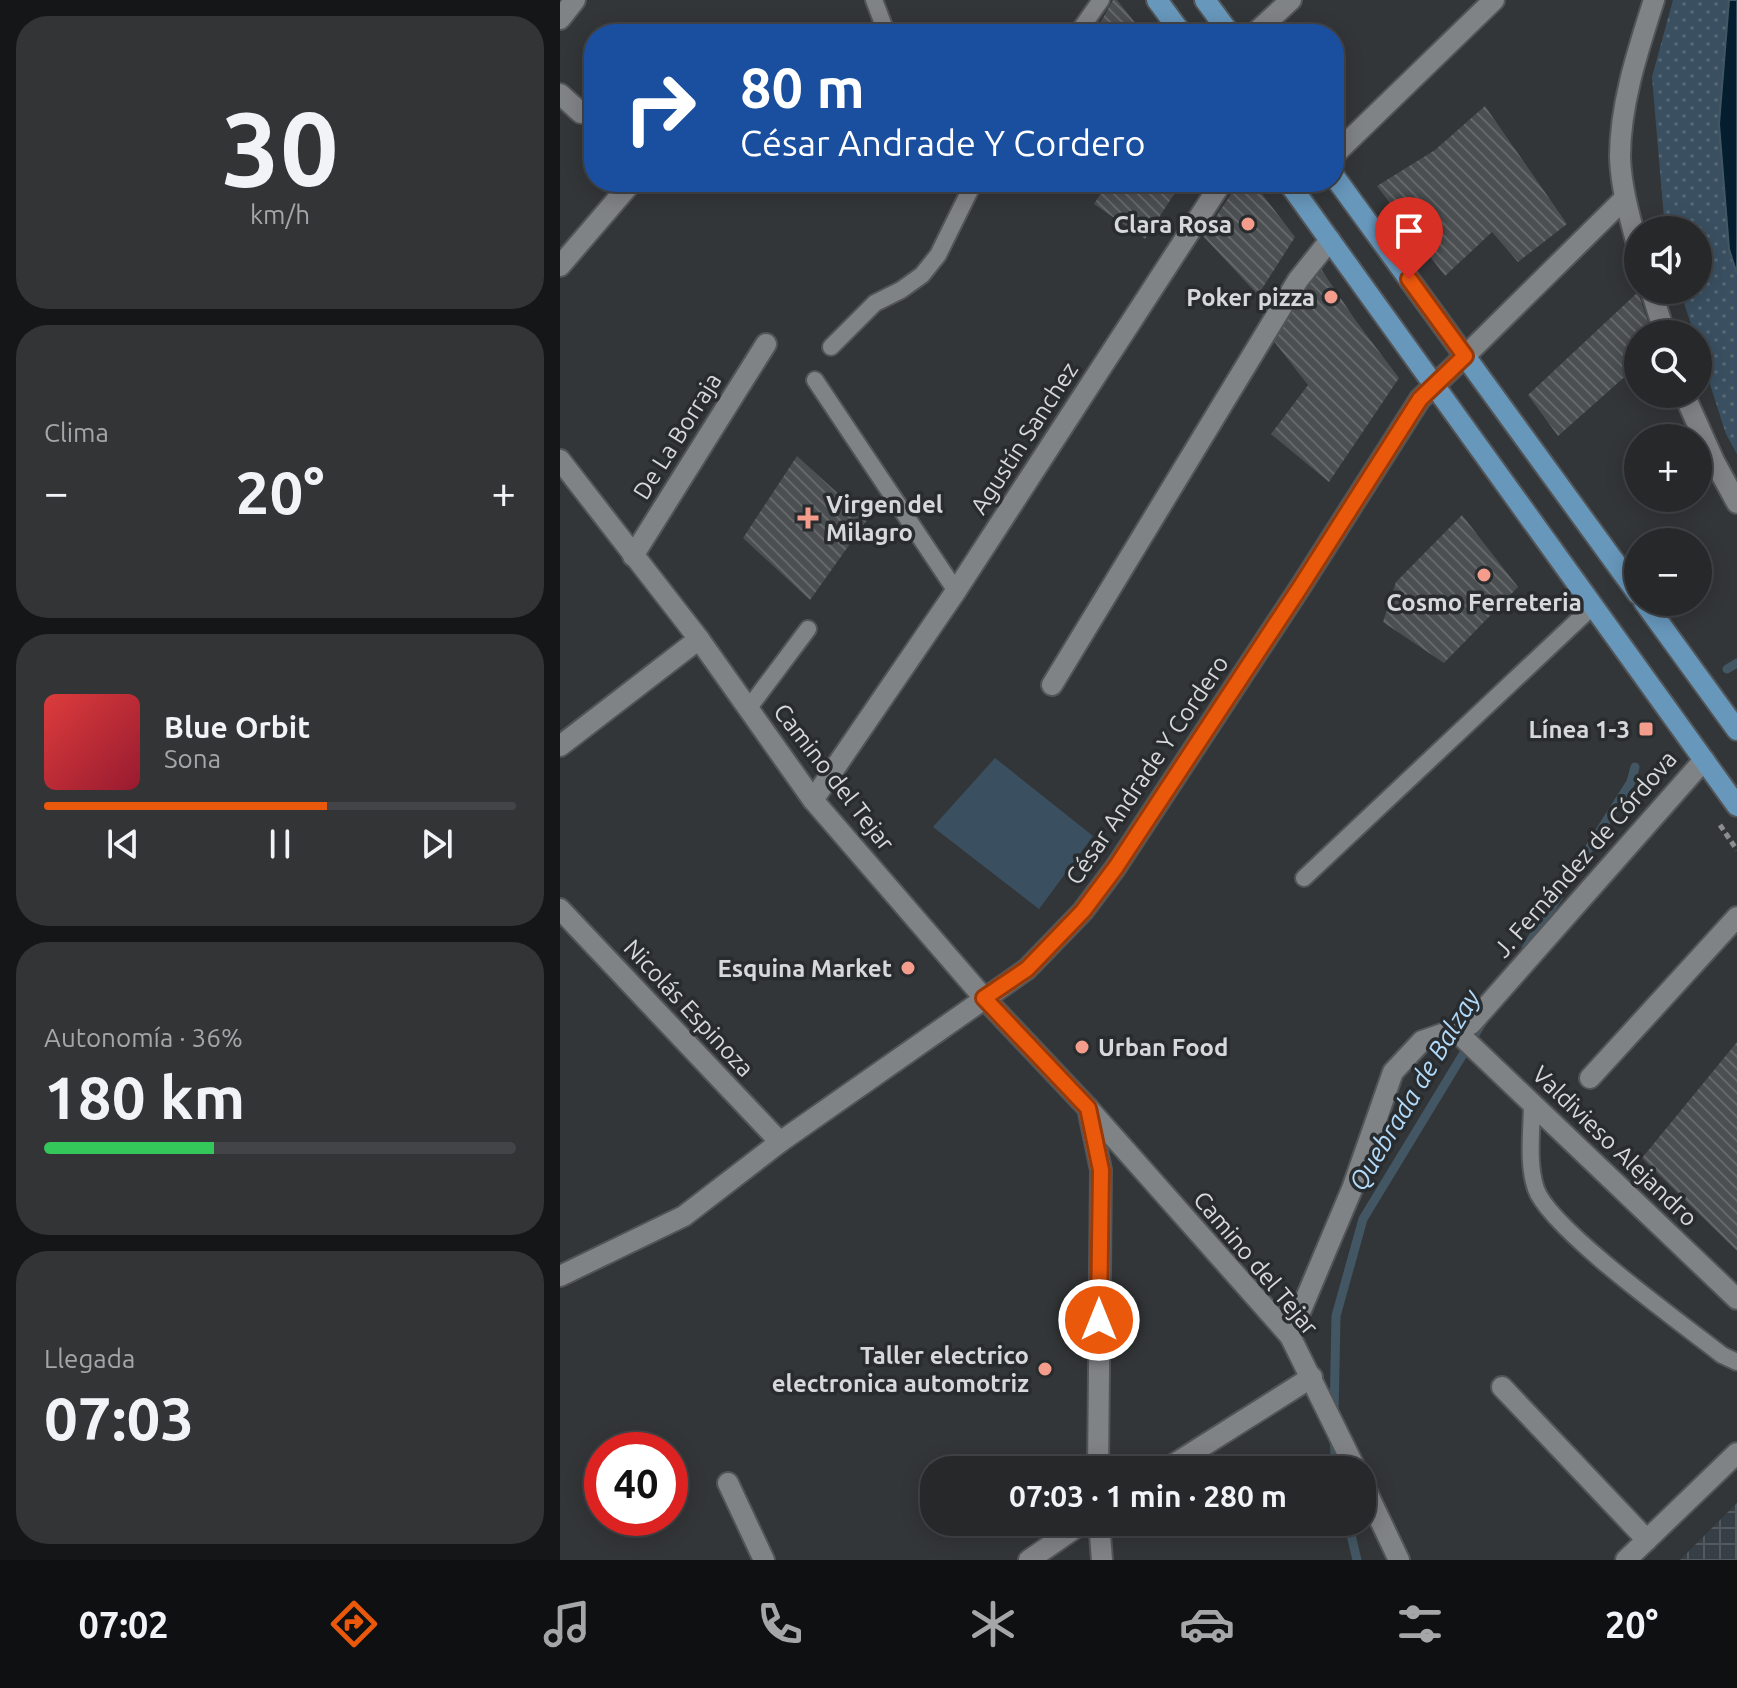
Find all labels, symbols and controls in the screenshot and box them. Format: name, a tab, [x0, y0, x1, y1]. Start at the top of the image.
icon: right	[608, 56, 712, 160]
text: 80 m	[740, 56, 865, 119]
text: 30	[221, 89, 339, 206]
text: César Andrade Y Cordero	[740, 122, 1146, 163]
pin	[1375, 197, 1443, 279]
text: km/h	[250, 200, 310, 229]
icon: arrive	[1387, 209, 1431, 253]
place label: Clara Rosa	[1114, 211, 1232, 238]
marker: Clara Rosa	[1239, 215, 1257, 233]
map controls	[1624, 216, 1712, 616]
button: sound	[1624, 216, 1712, 304]
place label: Poker pizza	[1186, 284, 1315, 311]
marker: Poker pizza	[1322, 288, 1340, 306]
button: search	[1624, 320, 1712, 408]
street label: Agustín Sanchez	[965, 357, 1083, 519]
street label: De La Borraja	[627, 368, 727, 504]
text: Clima	[44, 418, 109, 447]
button: +	[1624, 424, 1712, 512]
text: 20°	[236, 458, 324, 525]
text: −	[44, 467, 69, 516]
text: +	[491, 467, 516, 516]
place label: Virgen del Milagro	[826, 491, 943, 546]
marker: Virgen del Milagro	[797, 507, 819, 529]
button: −	[1624, 528, 1712, 616]
marker: Cosmo Ferreteria	[1475, 566, 1493, 584]
place label: Cosmo Ferreteria	[1386, 589, 1582, 616]
street label: César Andrade Y Cordero	[1060, 650, 1234, 890]
street label: Camino del Tejar	[768, 698, 900, 856]
text: Blue Orbit	[164, 710, 310, 744]
place label: Línea 1-3	[1529, 716, 1630, 743]
marker: Línea 1-3	[1637, 720, 1655, 738]
text: Sona	[164, 744, 221, 773]
street label: J. Fernández de Córdova	[1488, 745, 1682, 963]
icon: previous	[101, 822, 145, 866]
icon: pause	[258, 822, 302, 866]
icon: next	[415, 822, 459, 866]
street label: Nicolás Espinoza	[619, 934, 759, 1082]
place label: Esquina Market	[717, 955, 892, 982]
marker: Esquina Market	[899, 959, 917, 977]
water label: Quebrada de Balzay	[1343, 984, 1487, 1196]
text: Autonomía · 36%	[44, 1023, 243, 1052]
place label: Urban Food	[1098, 1034, 1228, 1061]
marker: Urban Food	[1073, 1038, 1091, 1056]
street label: Valdivieso Alejandro	[1527, 1061, 1703, 1231]
text: 180 km	[44, 1063, 245, 1130]
street label: Camino del Tejar	[1188, 1186, 1324, 1340]
position arrow	[1057, 1278, 1141, 1362]
place label: Taller electrico electronica automotriz	[772, 1342, 1029, 1397]
text: Llegada	[44, 1344, 135, 1373]
marker: Taller electrico electronica automotriz	[1036, 1360, 1054, 1378]
text: 07:03	[44, 1384, 194, 1451]
speed limit sign: 40	[584, 1432, 688, 1536]
text: 07:03 · 1 min · 280 m	[1009, 1479, 1287, 1513]
icon: directions	[326, 1596, 382, 1652]
icon: music	[539, 1596, 595, 1652]
icon: phone	[752, 1596, 808, 1652]
icon: climate	[965, 1596, 1021, 1652]
icon: car	[1179, 1596, 1235, 1652]
icon: filters	[1392, 1596, 1448, 1652]
text: 07:02	[79, 1604, 169, 1645]
text: 20°	[1605, 1604, 1658, 1645]

